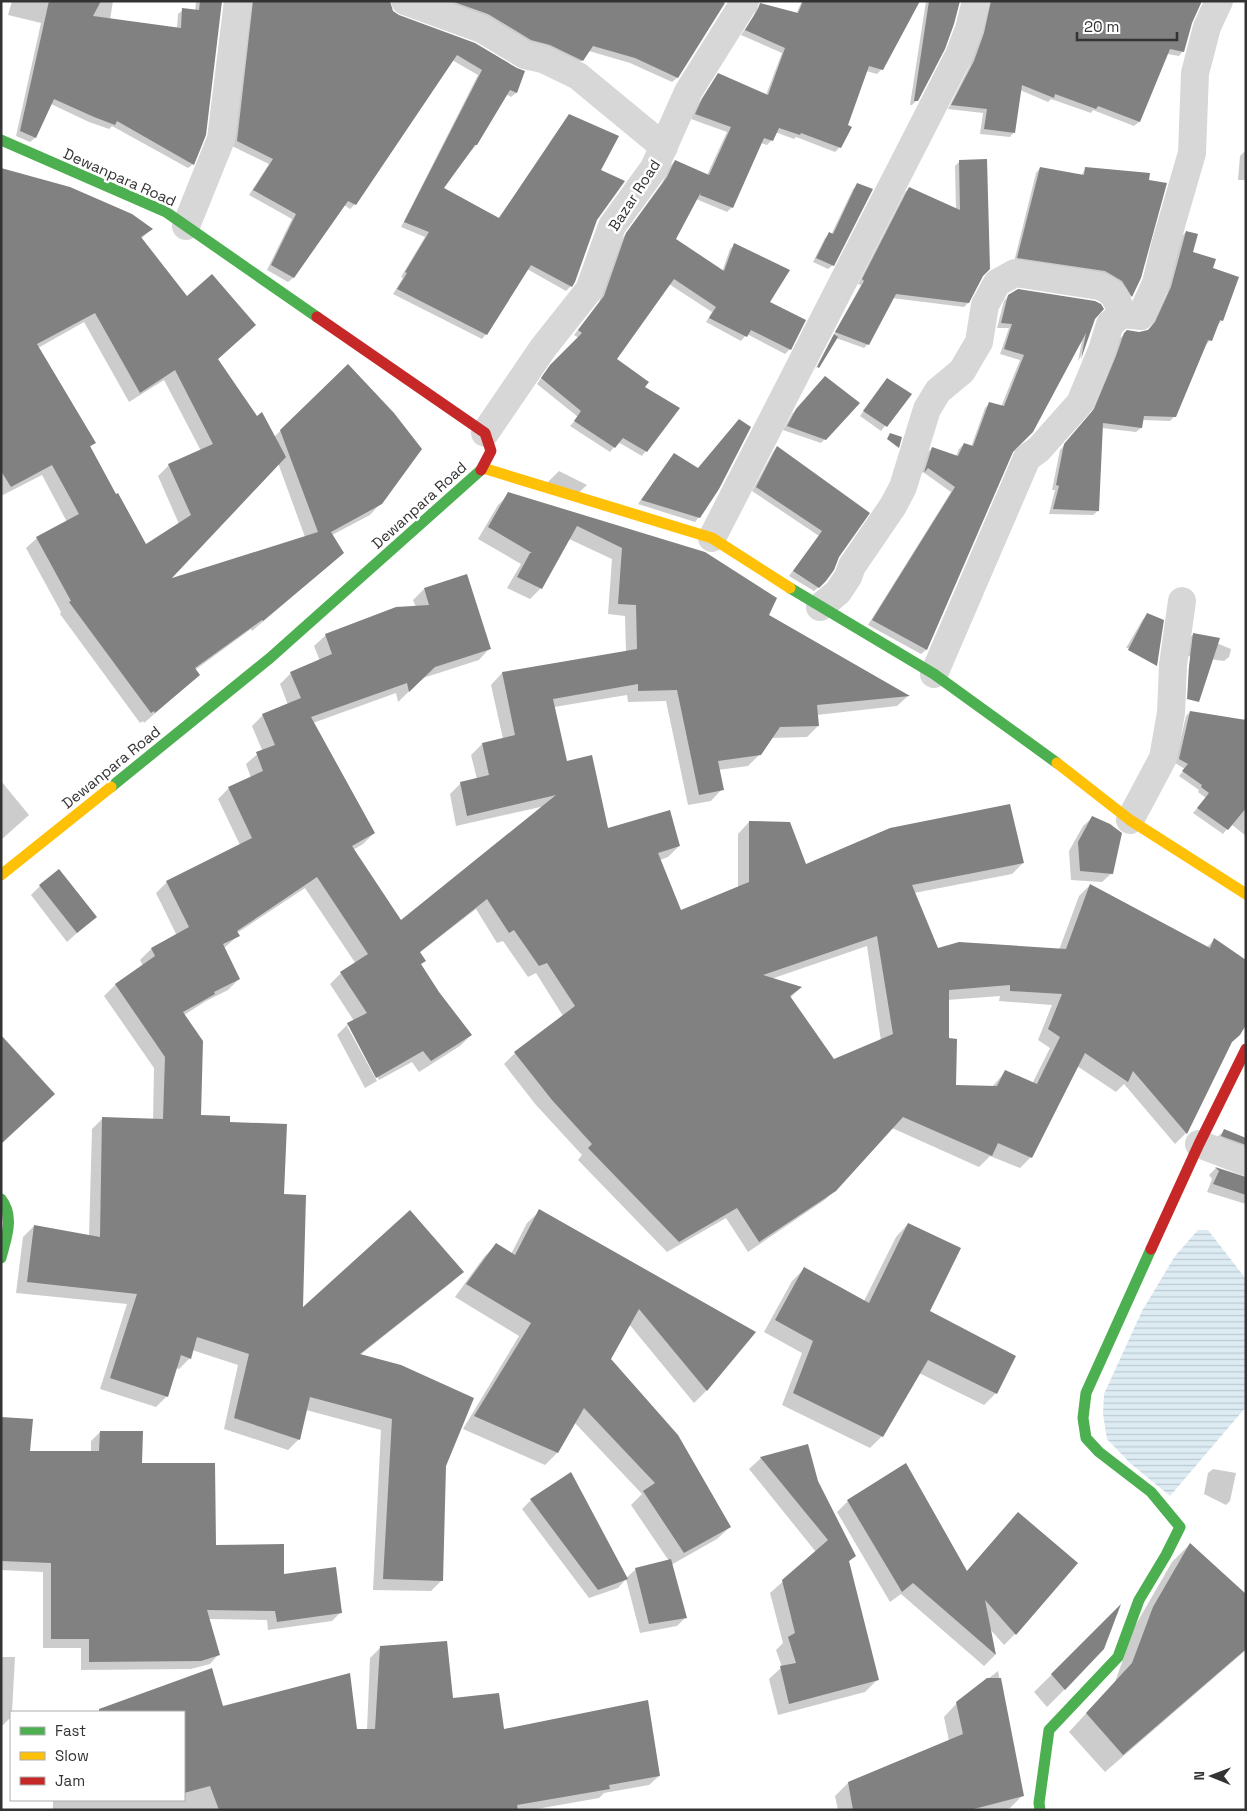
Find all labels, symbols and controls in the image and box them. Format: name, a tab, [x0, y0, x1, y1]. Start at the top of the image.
scale bar	[1077, 10, 1177, 42]
text: 20 m	[1084, 17, 1119, 36]
street label: Dewanpara Road	[61, 144, 179, 210]
street label: Bazar Road	[604, 156, 664, 234]
street label: Dewanpara Road	[368, 457, 470, 553]
street label: Dewanpara Road	[58, 721, 164, 813]
legend	[10, 1711, 185, 1801]
text: Fast	[55, 1721, 86, 1740]
text: Slow	[55, 1746, 89, 1765]
north arrow	[1187, 1751, 1237, 1801]
text: Jam	[55, 1771, 85, 1790]
text: N	[1190, 1771, 1208, 1781]

